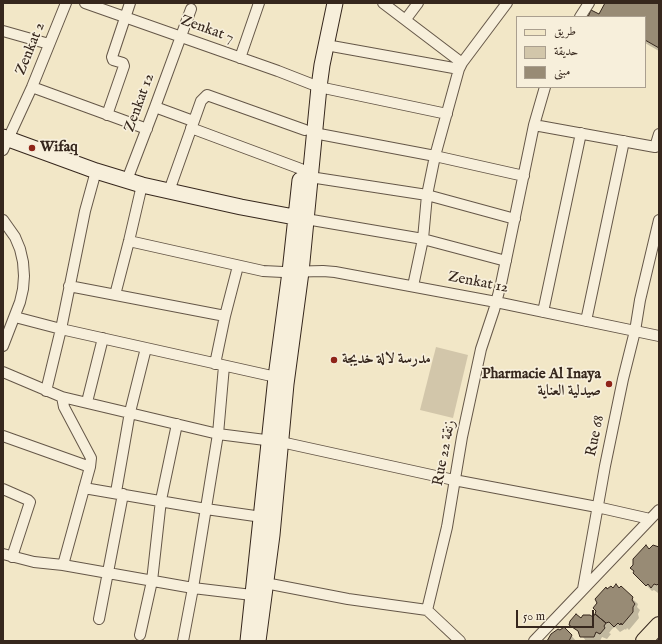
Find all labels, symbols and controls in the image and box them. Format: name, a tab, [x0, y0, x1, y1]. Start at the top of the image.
street label: Zenkat 7	[178, 12, 236, 48]
legend	[516, 16, 646, 88]
street label: Zenkat 2	[12, 20, 50, 78]
text: طريق	[554, 24, 576, 39]
text: حديقة	[554, 44, 578, 59]
text: مبنى	[554, 64, 570, 79]
street label: Zenkat 12	[121, 71, 159, 135]
place label: Wifaq	[40, 139, 78, 157]
marker: Wifaq	[27, 143, 37, 153]
street label: Zenkat 12	[446, 268, 510, 298]
place label: مدرسة لالة خديجة	[342, 351, 431, 369]
marker: مدرسة لالة خديجة	[329, 355, 339, 365]
place label: Pharmacie Al Inaya صيدلية العناية	[482, 366, 601, 401]
marker: Pharmacie Al Inaya صيدلية العناية	[604, 379, 614, 389]
street label: Rue 68	[583, 414, 609, 458]
street label: Rue 22 زنقة	[430, 418, 460, 488]
scale bar	[518, 602, 596, 628]
text: 50 m	[523, 609, 545, 624]

